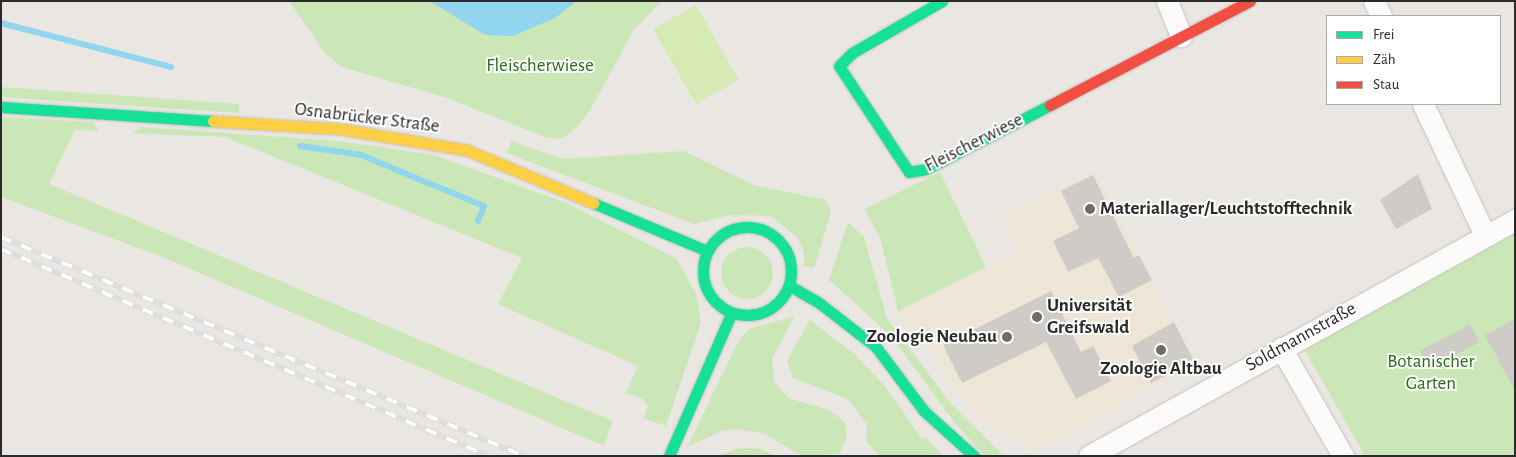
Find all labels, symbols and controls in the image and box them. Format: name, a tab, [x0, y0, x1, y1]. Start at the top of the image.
legend	[1326, 15, 1501, 105]
text: Frei	[1373, 27, 1394, 42]
text: Zäh	[1373, 52, 1396, 67]
park label: Fleischerwiese	[486, 55, 594, 77]
text: Stau	[1373, 77, 1399, 92]
street label: Osnabrücker Straße	[293, 98, 441, 138]
street label: Fleischerwiese	[921, 108, 1027, 178]
place label: Materiallager/Leuchtstofftechnik	[1100, 198, 1352, 220]
marker: Materiallager/Leuchtstofftechnik	[1084, 203, 1096, 215]
place label: Universität Greifswald	[1047, 295, 1132, 339]
street label: Soldmannstraße	[1242, 297, 1360, 377]
marker: Universität Greifswald	[1031, 311, 1043, 323]
place label: Zoologie Neubau	[867, 326, 997, 348]
marker: Zoologie Neubau	[1001, 331, 1013, 343]
marker: Zoologie Altbau	[1155, 344, 1167, 356]
park label: Botanischer Garten	[1387, 351, 1475, 395]
place label: Zoologie Altbau	[1100, 358, 1222, 380]

